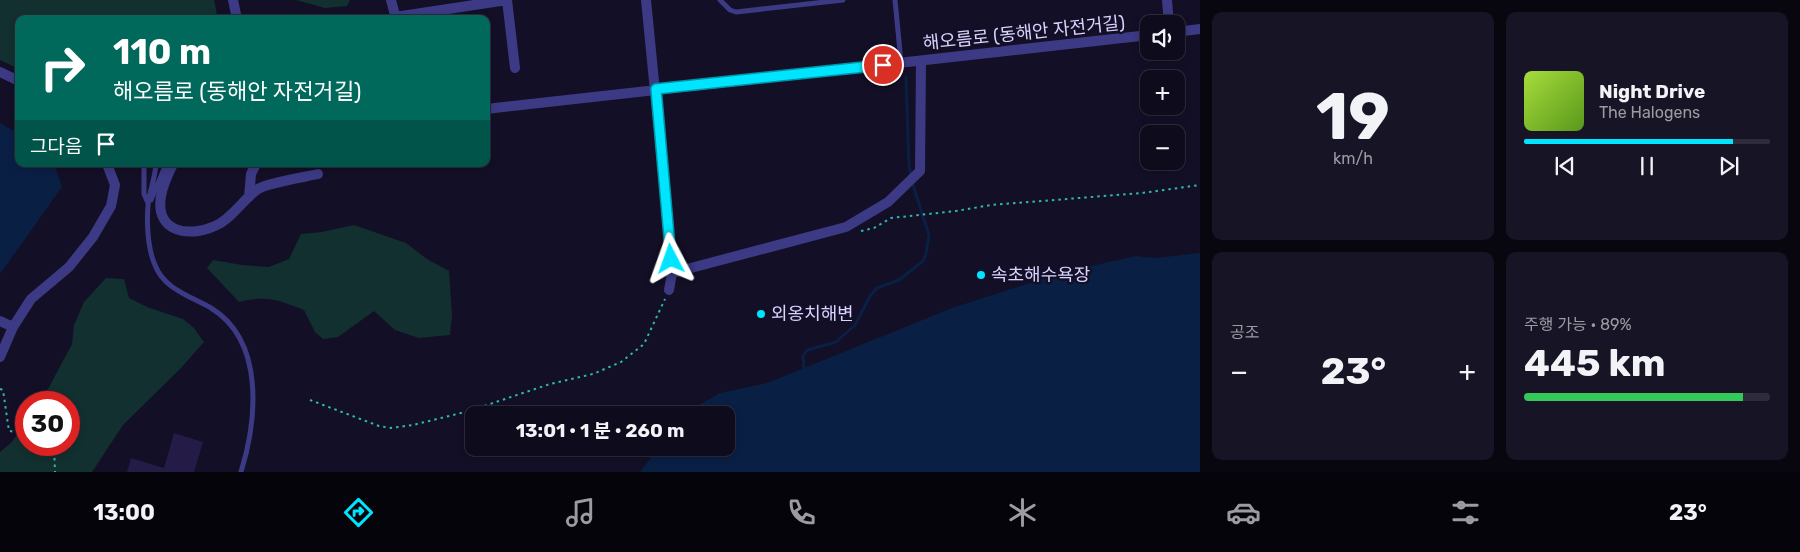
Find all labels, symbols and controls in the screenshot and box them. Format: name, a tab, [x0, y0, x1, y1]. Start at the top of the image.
street label: 해오름로 (동해안 자전거길)	[922, 11, 1126, 55]
map controls	[1140, 15, 1185, 170]
button: sound	[1140, 15, 1185, 60]
text: 110 m	[113, 31, 211, 73]
icon: right	[30, 35, 95, 100]
pin	[862, 44, 904, 86]
icon: arrive	[869, 51, 897, 79]
button: +	[1140, 70, 1185, 115]
text: 해오름로 (동해안 자전거길)	[113, 78, 361, 105]
text: 19	[1316, 78, 1390, 155]
text: Night Drive	[1599, 80, 1705, 103]
text: The Halogens	[1599, 103, 1700, 122]
button: −	[1140, 125, 1185, 170]
icon: arrive	[92, 130, 120, 158]
text: 그다음	[30, 135, 82, 158]
text: km/h	[1333, 149, 1373, 168]
icon: previous	[1551, 152, 1579, 180]
icon: pause	[1633, 152, 1661, 180]
icon: next	[1715, 152, 1743, 180]
position arrow	[644, 232, 696, 284]
place label: 속초해수욕장	[991, 264, 1090, 286]
marker: 속초해수욕장	[975, 269, 987, 281]
place label: 외옹치해변	[771, 303, 854, 325]
marker: 외옹치해변	[755, 308, 767, 320]
text: 주행 가능 · 89%	[1524, 315, 1632, 334]
text: 공조	[1230, 323, 1259, 342]
text: 445 km	[1524, 340, 1666, 386]
text: 23°	[1321, 348, 1386, 394]
text: −	[1230, 355, 1248, 388]
text: +	[1459, 355, 1476, 388]
speed limit sign: 30	[15, 391, 80, 456]
text: 13:01 · 1 분 · 260 m	[516, 419, 684, 442]
icon: directions	[341, 495, 376, 530]
icon: music	[563, 495, 598, 530]
icon: phone	[784, 495, 819, 530]
icon: climate	[1005, 495, 1040, 530]
icon: car	[1226, 495, 1261, 530]
icon: filters	[1448, 495, 1483, 530]
text: 13:00	[93, 499, 155, 526]
text: 23°	[1669, 499, 1707, 526]

